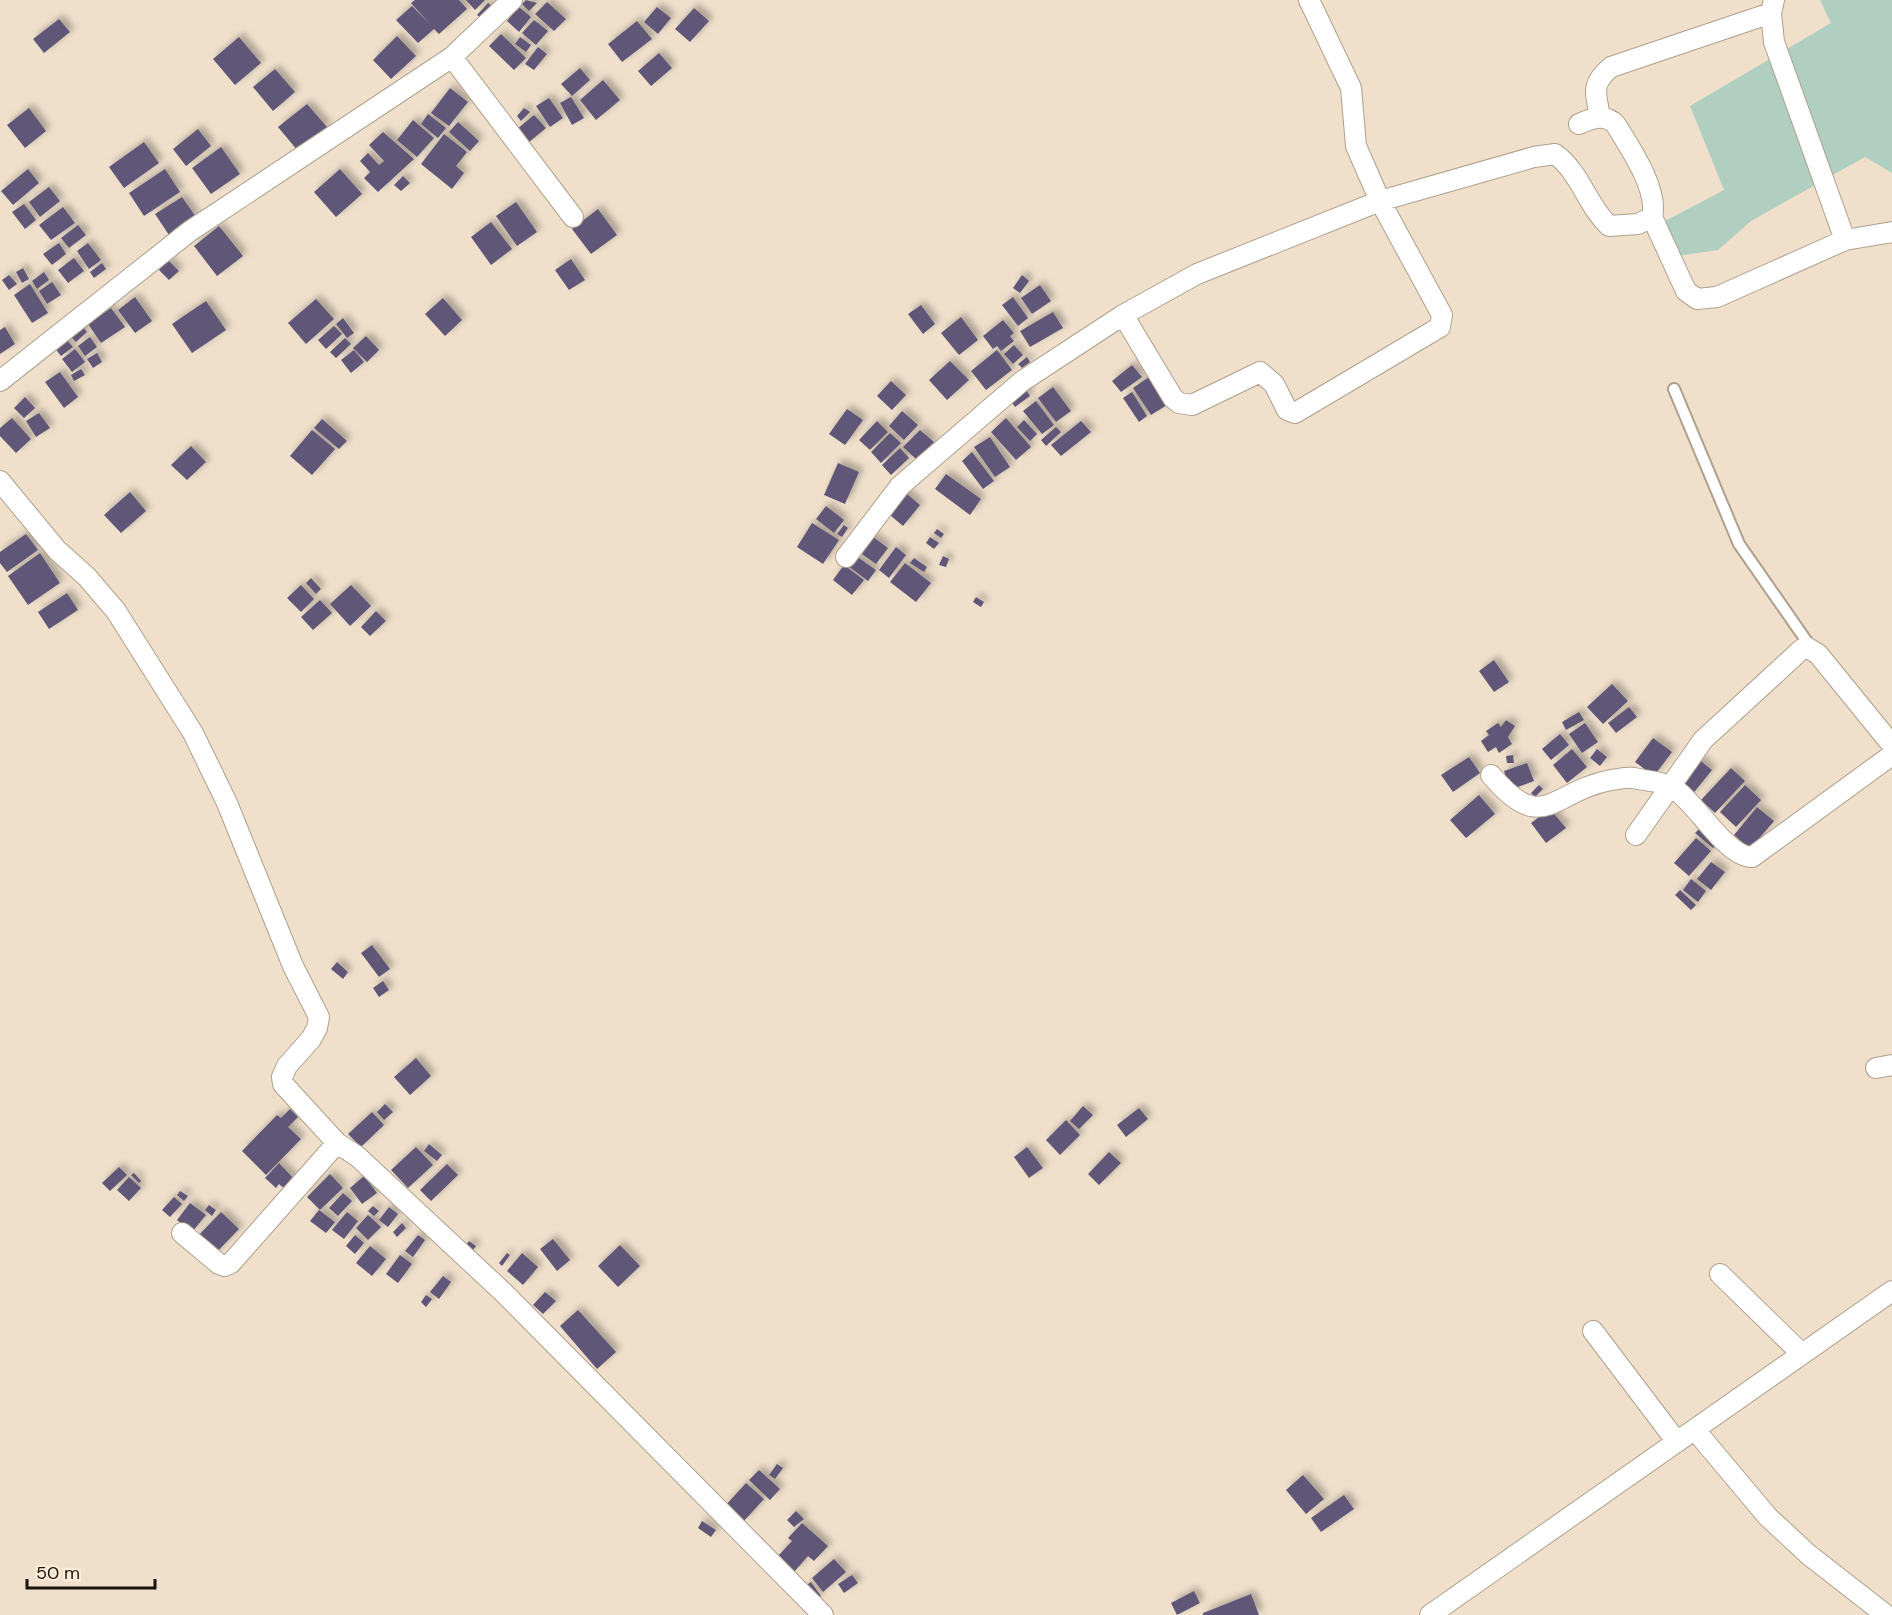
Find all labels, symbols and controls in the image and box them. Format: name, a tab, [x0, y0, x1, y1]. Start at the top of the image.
scale bar	[27, 1552, 154, 1590]
text: 50 m	[36, 1561, 80, 1585]

